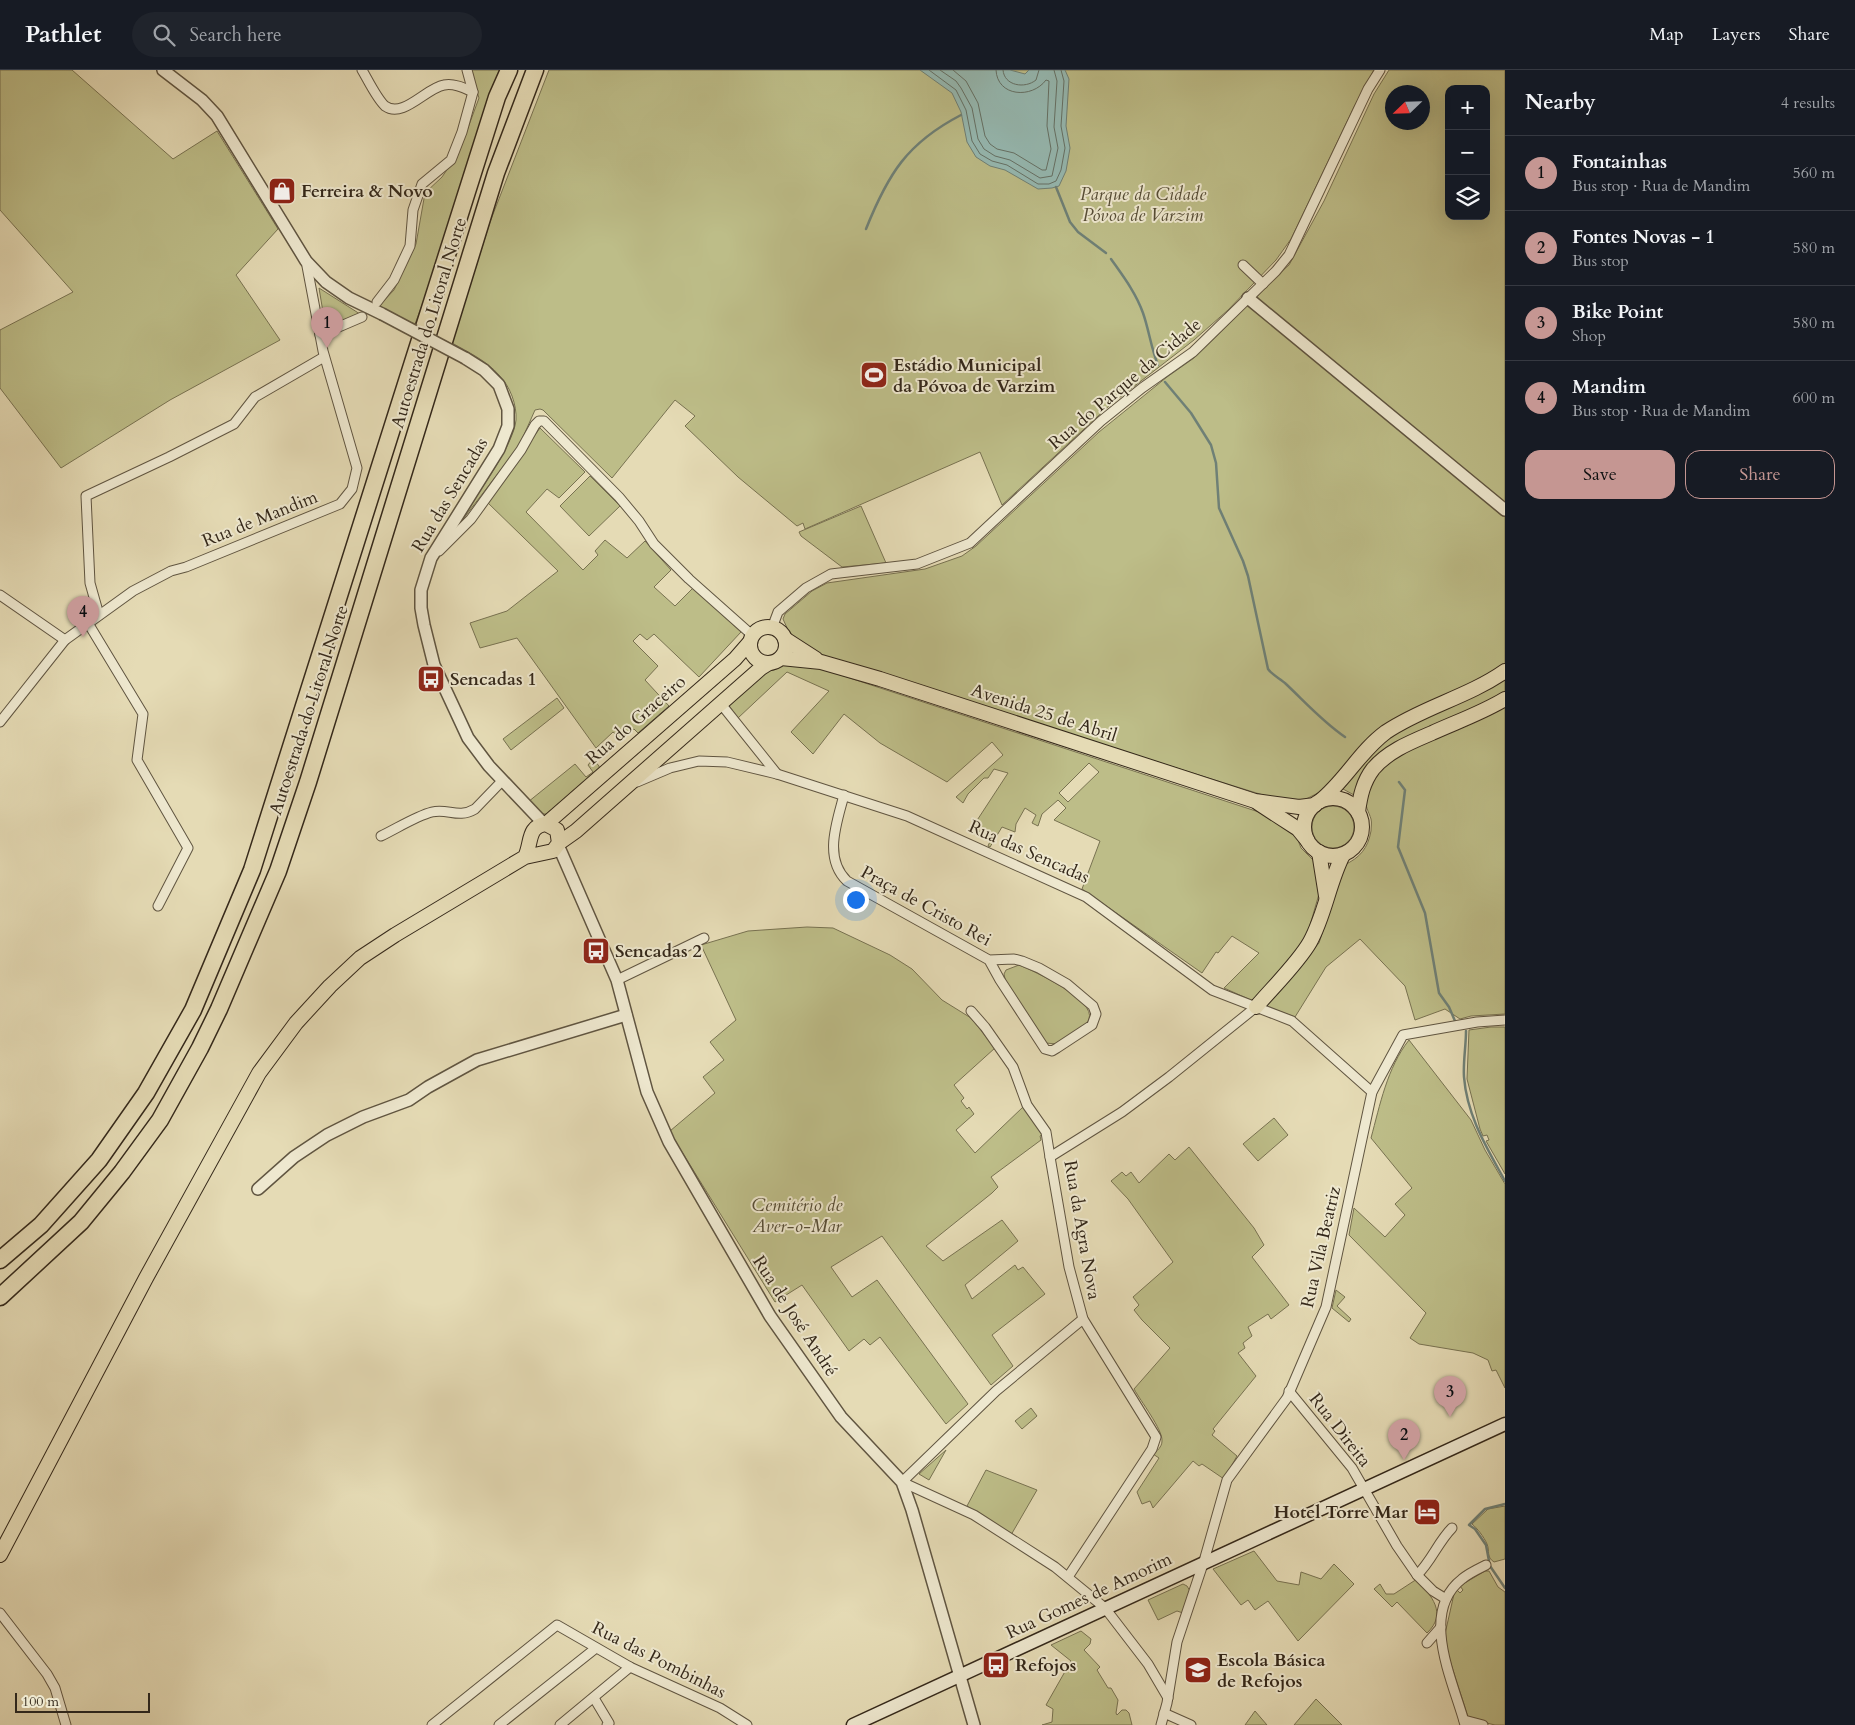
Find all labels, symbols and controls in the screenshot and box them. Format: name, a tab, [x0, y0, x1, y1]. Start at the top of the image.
search box	[132, 12, 482, 57]
text: Pathlet	[25, 18, 102, 51]
icon: search	[150, 21, 178, 49]
text: Search here	[190, 22, 282, 48]
text: Map	[1649, 22, 1684, 47]
text: Layers	[1712, 22, 1761, 47]
text: Share	[1789, 22, 1830, 47]
north arrow	[1385, 85, 1430, 130]
map controls	[1445, 85, 1490, 220]
button: +	[1445, 85, 1490, 130]
text: Nearby	[1525, 88, 1596, 117]
text: 4 results	[1781, 92, 1835, 114]
button: −	[1445, 130, 1490, 175]
text: Fontainhas	[1572, 149, 1667, 175]
text: 1	[1537, 162, 1545, 184]
text: 560 m	[1793, 162, 1835, 184]
button: layers	[1445, 175, 1490, 220]
text: Bus stop · Rua de Mandim	[1572, 175, 1750, 197]
shop icon: Ferreira & Novo	[267, 176, 297, 206]
place label: Ferreira & Novo	[301, 179, 433, 204]
park label: Parque da Cidade Póvoa de Varzim	[1080, 182, 1207, 228]
street label: Autoestrada do Litoral Norte	[385, 214, 473, 432]
text: Fontes Novas - 1	[1572, 224, 1715, 250]
text: 2	[1537, 237, 1545, 259]
text: 580 m	[1793, 237, 1835, 259]
text: Bus stop	[1572, 250, 1629, 272]
text: Bike Point	[1572, 299, 1663, 325]
pin: 1	[311, 307, 343, 348]
street label: Rua do Parque da Cidade	[1043, 312, 1207, 456]
text: 3	[1537, 312, 1545, 334]
text: 580 m	[1793, 312, 1835, 334]
text: Shop	[1572, 325, 1606, 347]
place label: Estádio Municipal da Póvoa de Varzim	[893, 353, 1056, 399]
sports icon: Estádio Municipal da Póvoa de Varzim	[859, 360, 889, 390]
text: Mandim	[1572, 374, 1646, 400]
text: 4	[1537, 387, 1545, 409]
text: 600 m	[1793, 387, 1835, 409]
text: Bus stop · Rua de Mandim	[1572, 400, 1750, 422]
street label: Rua das Sencadas	[406, 433, 494, 557]
button: Save	[1525, 450, 1675, 499]
button: Share	[1685, 450, 1835, 499]
street label: Rua de Mandim	[199, 484, 322, 554]
pin: 4	[67, 596, 99, 637]
street label: Autoestrada do Litoral Norte	[263, 602, 355, 818]
bus stop icon: Sencadas 1	[416, 664, 446, 694]
place label: Sencadas 1	[450, 667, 537, 692]
street label: Rua do Graceiro	[580, 669, 692, 771]
street label: Avenida 25 de Abril	[968, 678, 1121, 749]
street label: Rua das Sencadas	[965, 814, 1093, 890]
street label: Praça de Cristo Rei	[856, 860, 996, 952]
your location	[843, 887, 869, 913]
bus stop icon: Sencadas 2	[581, 936, 611, 966]
place label: Sencadas 2	[615, 939, 702, 964]
street label: Rua da Agra Nova	[1057, 1158, 1107, 1302]
street label: Rua Vila Beatriz	[1295, 1184, 1347, 1310]
park label: Cemitério de Aver-o-Mar	[752, 1193, 843, 1239]
street label: Rua de José André	[746, 1251, 844, 1381]
pin: 3	[1434, 1376, 1466, 1417]
street label: Rua Direita	[1303, 1388, 1377, 1473]
pin: 2	[1388, 1419, 1420, 1460]
hotel icon: Hotel Torre Mar	[1412, 1497, 1442, 1527]
place label: Hotel Torre Mar	[1274, 1500, 1409, 1525]
street label: Rua Gomes de Amorim	[1002, 1546, 1177, 1645]
street label: Rua das Pombinhas	[588, 1615, 730, 1705]
place label: Escola Básica de Refojos	[1217, 1648, 1325, 1694]
bus stop icon: Refojos	[981, 1650, 1011, 1680]
place label: Refojos	[1015, 1653, 1076, 1678]
school or university icon: Escola Básica de Refojos	[1183, 1655, 1213, 1685]
scale bar	[15, 1690, 150, 1713]
text: 100 m	[22, 1692, 59, 1711]

